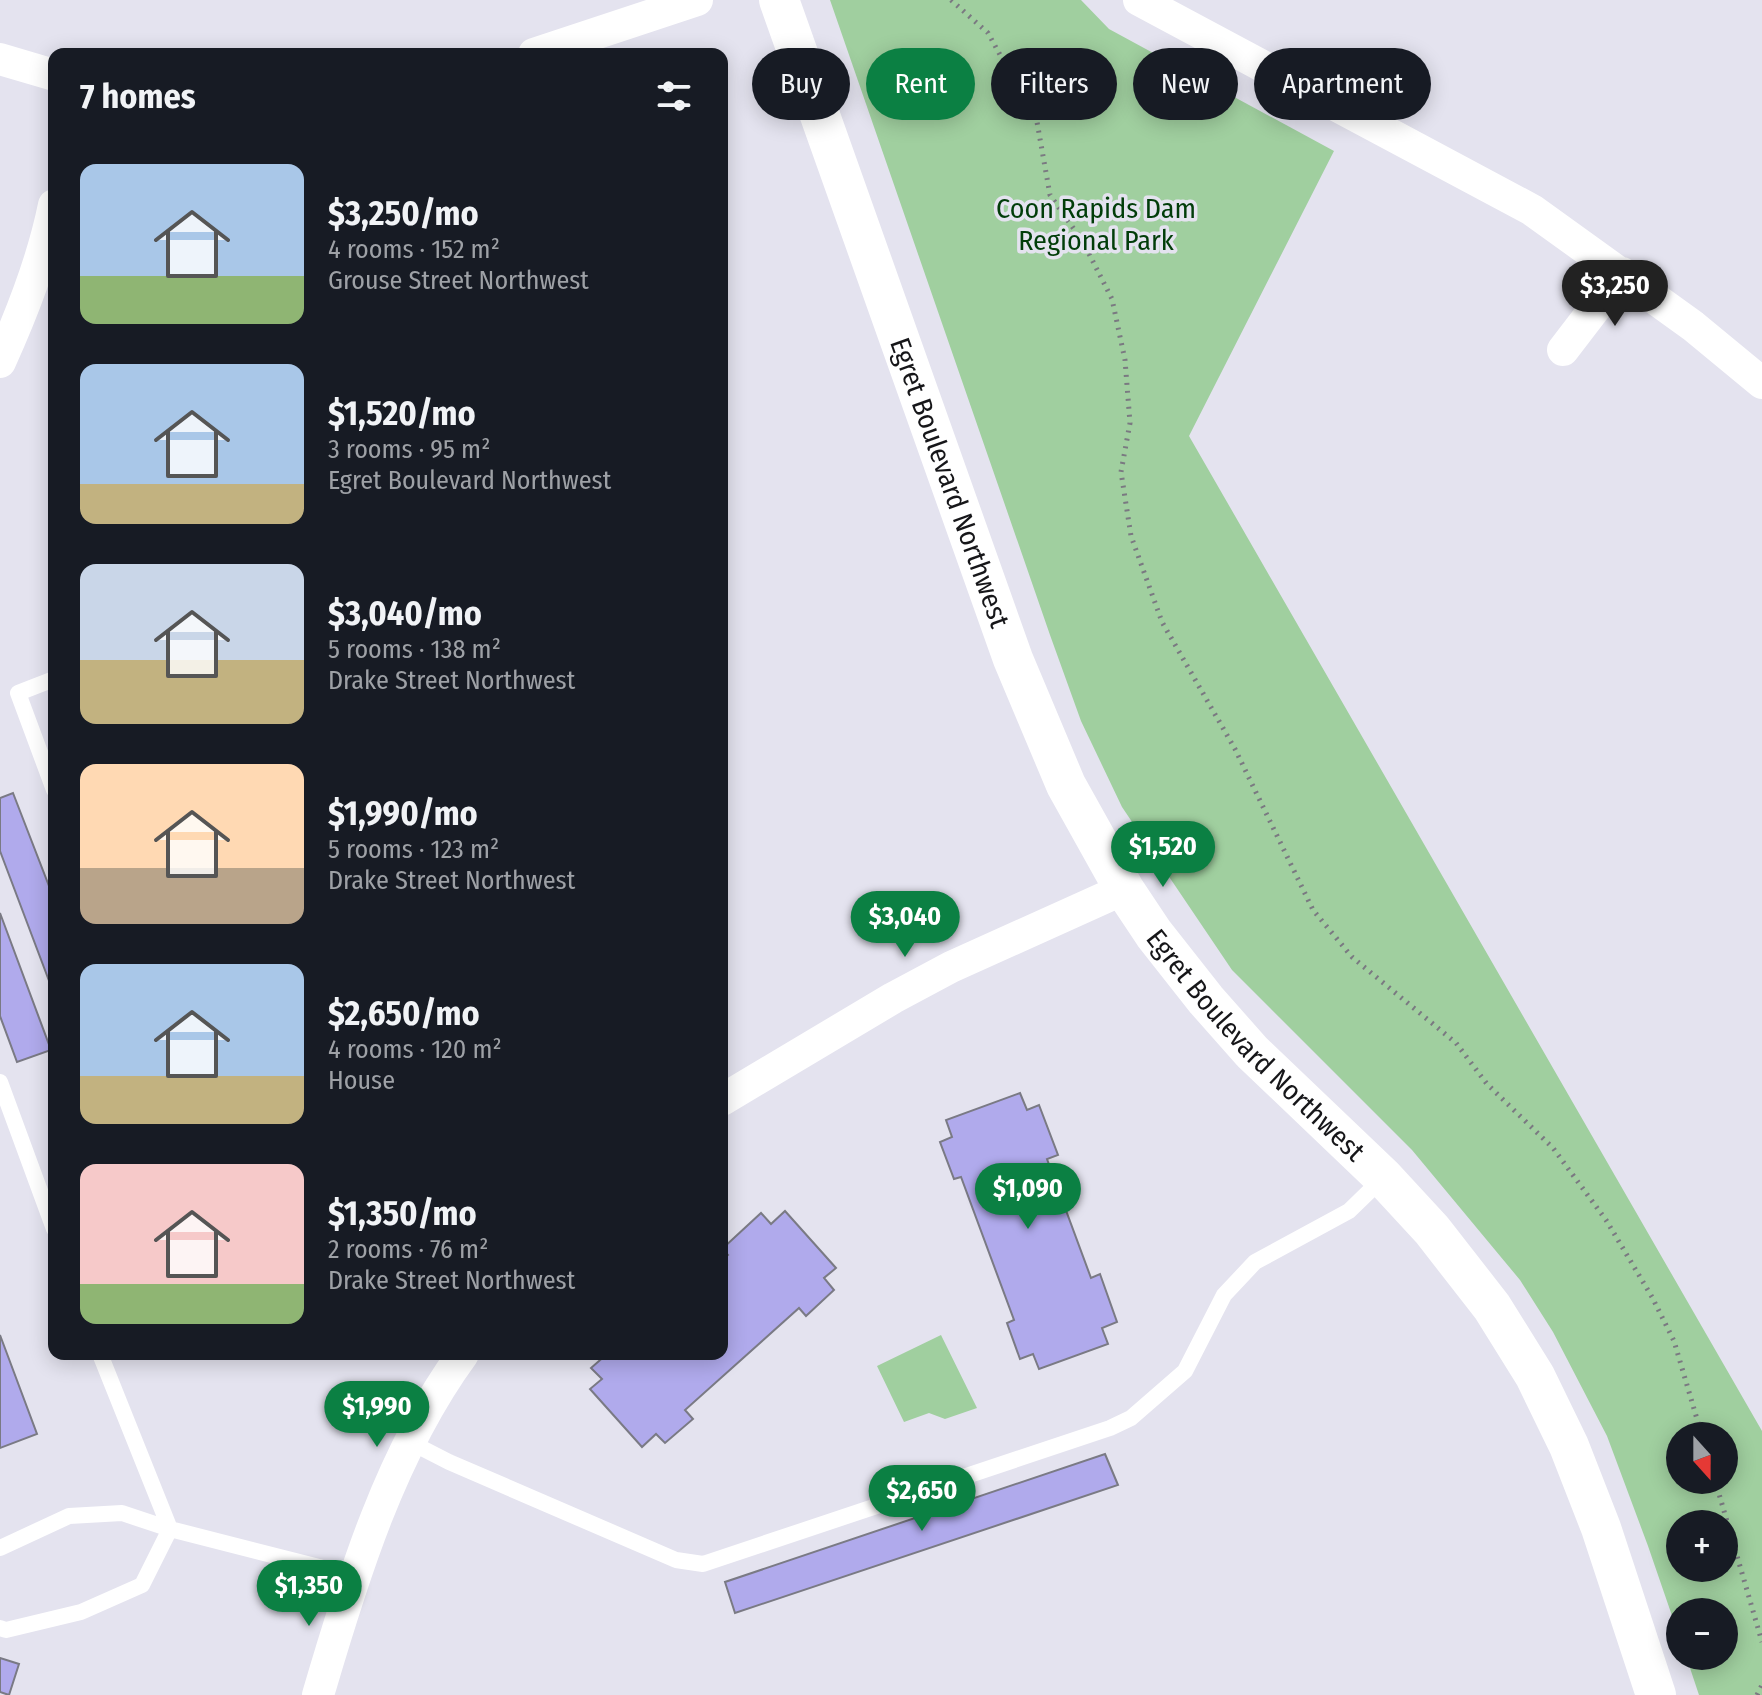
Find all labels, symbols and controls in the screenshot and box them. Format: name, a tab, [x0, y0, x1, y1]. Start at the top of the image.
chip: Buy	[752, 48, 850, 120]
chip: Rent	[866, 48, 975, 120]
chip: Filters	[991, 48, 1117, 120]
chip: New	[1133, 48, 1238, 120]
chip: Apartment	[1254, 48, 1431, 120]
icon: filters	[652, 74, 696, 118]
text: 7 homes	[80, 76, 196, 117]
park label: Coon Rapids Dam Regional Park	[996, 192, 1196, 257]
text: $3,250/mo	[328, 193, 479, 234]
icon: home	[144, 196, 240, 292]
text: 4 rooms · 152 m²	[328, 234, 500, 265]
pin: $3,250	[1550, 260, 1680, 328]
text: Grouse Street Northwest	[328, 265, 589, 296]
text: $3,250	[1580, 270, 1650, 301]
street label: Egret Boulevard Northwest	[884, 333, 1017, 633]
text: $1,520/mo	[328, 393, 476, 434]
icon: home	[144, 396, 240, 492]
text: 3 rooms · 95 m²	[328, 434, 490, 465]
text: Egret Boulevard Northwest	[328, 465, 611, 496]
text: $3,040/mo	[328, 593, 482, 634]
icon: home	[144, 596, 240, 692]
text: 5 rooms · 138 m²	[328, 634, 501, 665]
text: Drake Street Northwest	[328, 665, 575, 696]
text: $1,990/mo	[328, 793, 478, 834]
icon: home	[144, 796, 240, 892]
pin: $1,520	[1098, 821, 1228, 889]
text: $1,520	[1129, 831, 1197, 862]
text: 5 rooms · 123 m²	[328, 834, 499, 865]
text: Drake Street Northwest	[328, 865, 575, 896]
pin: $3,040	[840, 891, 970, 959]
text: $3,040	[869, 901, 941, 932]
street label: Egret Boulevard Northwest	[1140, 922, 1373, 1168]
text: $2,650/mo	[328, 993, 480, 1034]
icon: home	[144, 996, 240, 1092]
text: 4 rooms · 120 m²	[328, 1034, 502, 1065]
text: House	[328, 1065, 395, 1096]
pin: $1,090	[963, 1163, 1093, 1231]
text: $1,090	[993, 1173, 1063, 1204]
text: $1,350/mo	[328, 1193, 477, 1234]
icon: home	[144, 1196, 240, 1292]
text: 2 rooms · 76 m²	[328, 1234, 488, 1265]
text: Drake Street Northwest	[328, 1265, 575, 1296]
pin: $1,990	[312, 1381, 442, 1449]
text: $1,990	[342, 1391, 412, 1422]
north arrow	[1666, 1422, 1738, 1494]
map controls	[1666, 1422, 1738, 1670]
pin: $2,650	[857, 1465, 987, 1533]
text: $2,650	[887, 1475, 957, 1506]
button: +	[1666, 1510, 1738, 1582]
pin: $1,350	[244, 1560, 374, 1628]
text: $1,350	[275, 1570, 343, 1601]
button: −	[1666, 1598, 1738, 1670]

